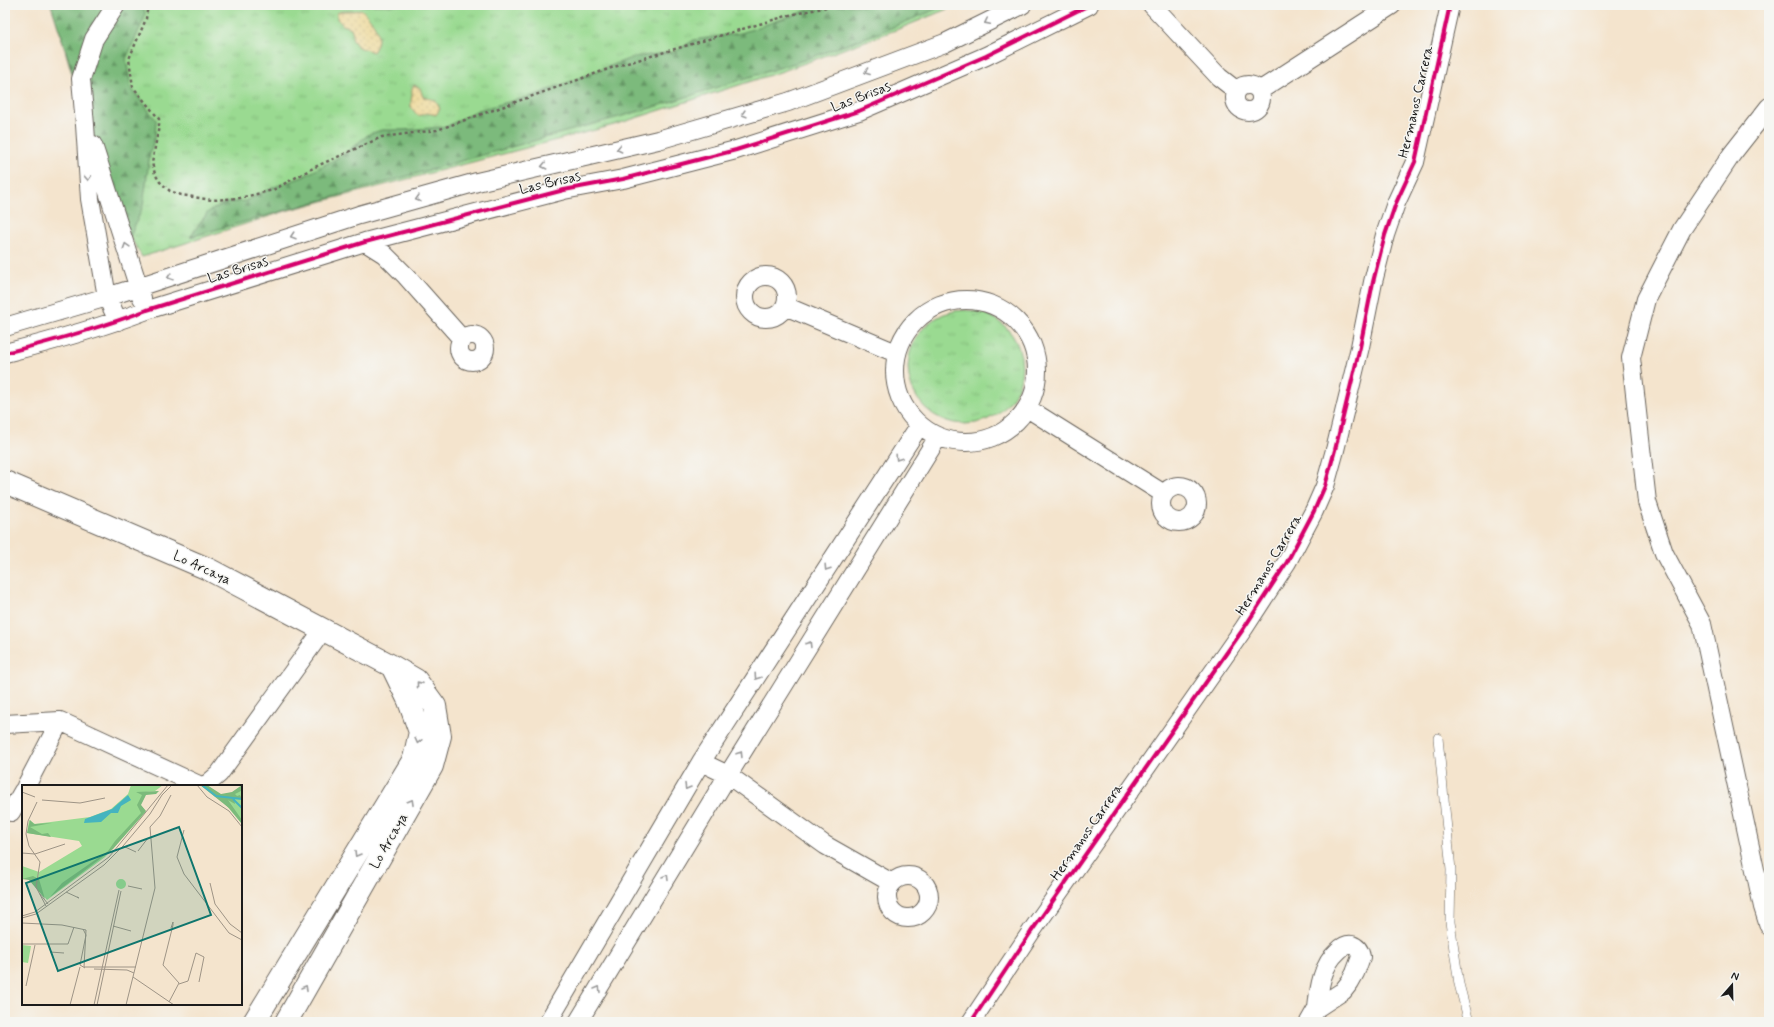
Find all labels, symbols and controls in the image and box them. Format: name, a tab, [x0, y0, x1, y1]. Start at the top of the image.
one-way arrow	[983, 17, 991, 25]
street label: Hermanos Carrera	[1394, 43, 1438, 160]
one-way arrow	[863, 67, 870, 76]
street label: Las Brisas	[829, 77, 894, 117]
one-way arrow	[741, 110, 747, 118]
one-way arrow	[616, 144, 623, 153]
one-way arrow	[540, 162, 547, 170]
street label: Las Brisas	[518, 167, 583, 199]
one-way arrow	[84, 175, 93, 181]
one-way arrow	[414, 194, 421, 202]
one-way arrow	[290, 232, 297, 240]
one-way arrow	[122, 243, 130, 250]
street label: Las Brisas	[206, 252, 271, 288]
one-way arrow	[166, 272, 173, 280]
one-way arrow	[895, 454, 902, 461]
street label: Hermanos Carrera	[1232, 511, 1307, 619]
street label: Lo Arcaya	[170, 547, 234, 589]
one-way arrow	[825, 563, 832, 570]
one-way arrow	[804, 641, 812, 648]
one-way arrow	[754, 673, 761, 680]
one-way arrow	[416, 682, 423, 689]
one-way arrow	[415, 737, 423, 744]
one-way arrow	[736, 751, 743, 758]
street label: Hermanos Carrera	[1047, 779, 1128, 884]
one-way arrow	[684, 783, 692, 790]
inset map	[22, 785, 242, 1005]
one-way arrow	[407, 799, 414, 806]
street label: Lo Arcaya	[366, 810, 412, 872]
one-way arrow	[354, 850, 361, 857]
one-way arrow	[661, 874, 668, 881]
north arrow	[1712, 965, 1752, 1005]
text: N	[1729, 969, 1741, 984]
one-way arrow	[301, 985, 308, 992]
one-way arrow	[594, 986, 601, 993]

